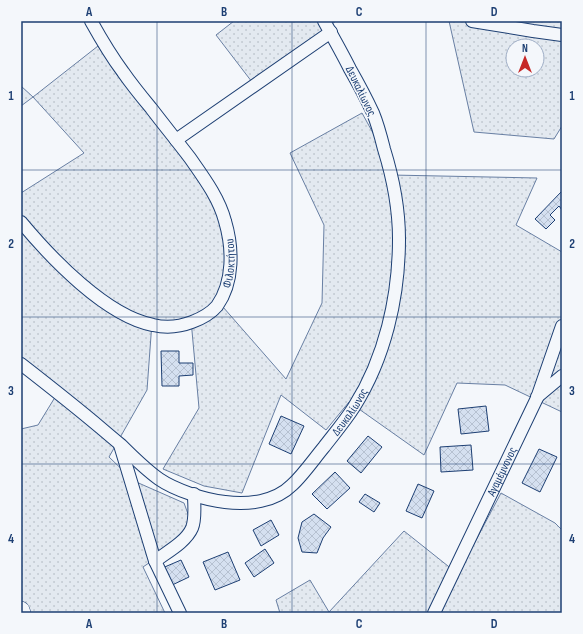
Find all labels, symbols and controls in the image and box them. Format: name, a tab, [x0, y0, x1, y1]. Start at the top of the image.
text: A	[85, 4, 93, 20]
text: B	[221, 4, 227, 20]
text: C	[356, 4, 363, 20]
text: D	[491, 4, 498, 20]
north arrow	[505, 38, 545, 78]
text: N	[522, 42, 528, 55]
street label: Δευκαλίωνος	[342, 64, 379, 119]
text: 1	[8, 88, 14, 104]
text: 1	[569, 88, 575, 104]
text: 2	[8, 236, 14, 252]
text: 2	[569, 236, 575, 252]
street label: Φιλοκτήτου	[220, 238, 239, 290]
text: 3	[8, 383, 14, 399]
text: 3	[569, 383, 575, 399]
street label: Δευκαλίωνος	[329, 386, 371, 439]
street label: Αγαμέμνονος	[484, 444, 521, 500]
text: 4	[8, 531, 14, 547]
text: 4	[569, 531, 575, 547]
text: A	[85, 616, 93, 632]
text: B	[221, 616, 227, 632]
text: C	[356, 616, 363, 632]
text: D	[491, 616, 498, 632]

